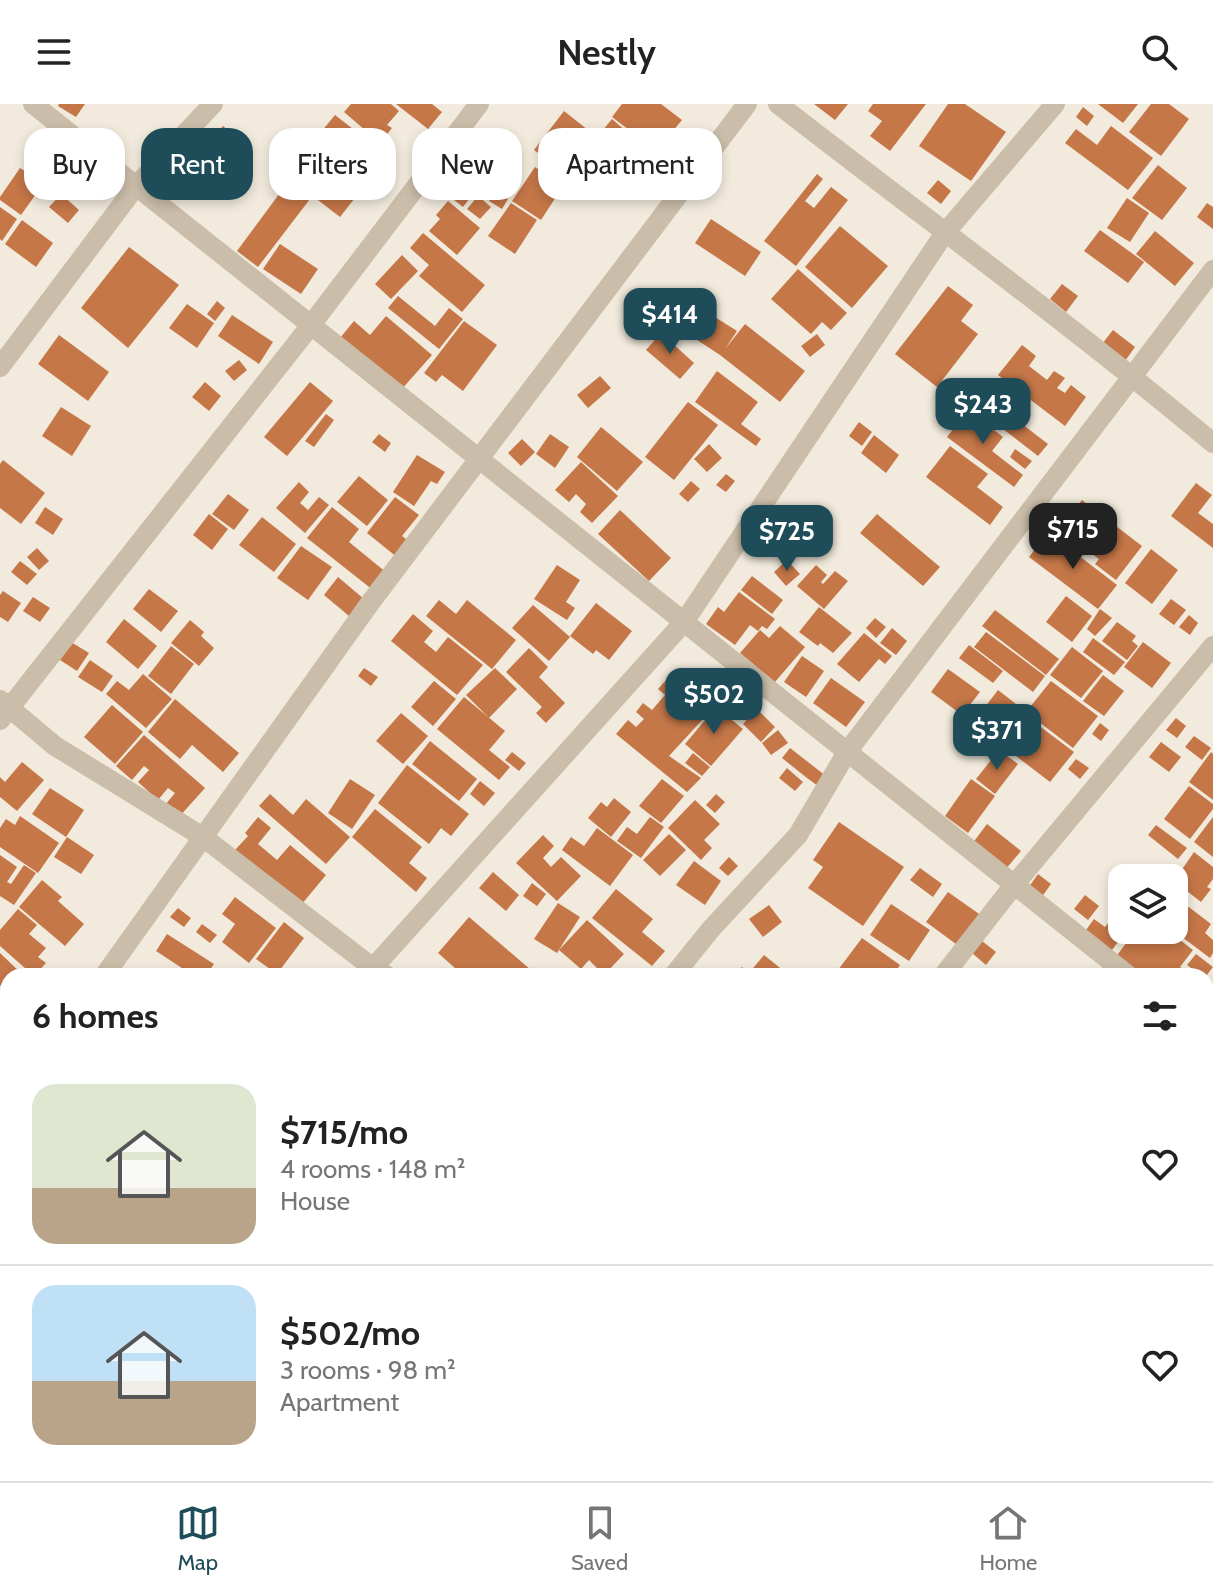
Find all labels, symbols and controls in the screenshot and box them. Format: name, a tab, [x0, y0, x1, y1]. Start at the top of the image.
icon: menu	[32, 30, 76, 74]
text: Nestly	[557, 30, 656, 74]
icon: search	[1137, 30, 1181, 74]
chip: Buy	[24, 128, 125, 200]
chip: Rent	[141, 128, 253, 200]
chip: Filters	[269, 128, 396, 200]
chip: New	[412, 128, 522, 200]
chip: Apartment	[538, 128, 722, 200]
pin: $414	[623, 288, 717, 356]
text: $414	[642, 298, 698, 330]
pin: $243	[936, 378, 1030, 446]
text: $243	[954, 388, 1013, 420]
pin: $715	[1026, 503, 1120, 571]
pin: $725	[740, 505, 834, 573]
text: $715	[1047, 513, 1099, 545]
text: $725	[759, 515, 815, 547]
pin: $502	[667, 668, 761, 736]
text: $502	[683, 678, 745, 710]
pin: $371	[950, 704, 1044, 772]
text: $371	[971, 714, 1023, 746]
map controls	[1108, 864, 1188, 944]
button: layers	[1108, 864, 1188, 944]
icon: filters	[1138, 994, 1182, 1038]
text: 6 homes	[32, 995, 158, 1037]
text: $715/mo	[280, 1111, 408, 1153]
icon: home	[96, 1116, 192, 1212]
icon: heart	[1138, 1142, 1182, 1186]
text: 4 rooms · 148 m²	[280, 1153, 465, 1185]
text: House	[280, 1185, 350, 1217]
text: $502/mo	[280, 1312, 420, 1354]
icon: home	[96, 1317, 192, 1413]
icon: heart	[1138, 1343, 1182, 1387]
text: 3 rooms · 98 m²	[280, 1354, 456, 1386]
text: Apartment	[280, 1386, 399, 1418]
tab: Map	[176, 1501, 220, 1576]
tab: Saved	[571, 1501, 628, 1576]
tab: Home	[979, 1501, 1037, 1576]

